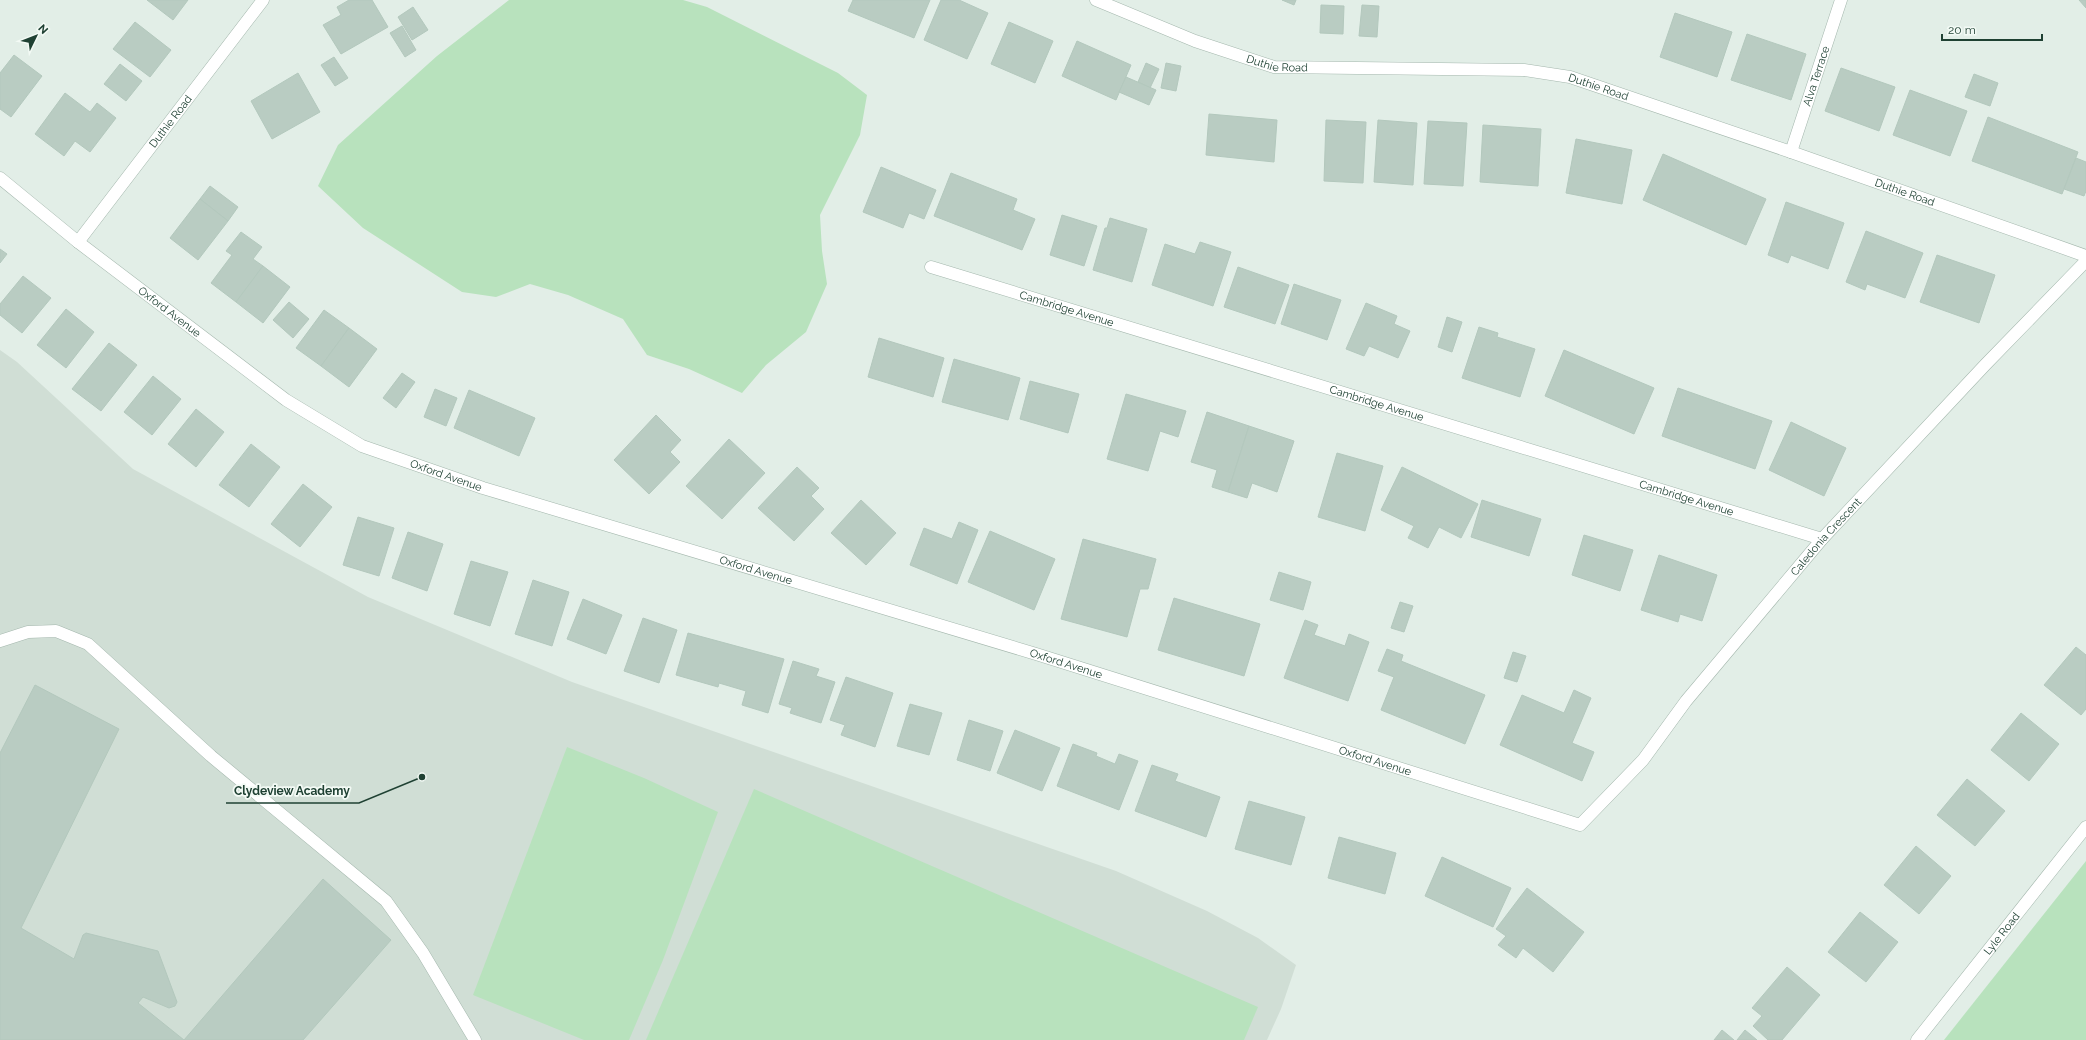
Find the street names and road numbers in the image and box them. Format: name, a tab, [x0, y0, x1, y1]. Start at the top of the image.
street label: Alva Terrace	[1801, 44, 1833, 108]
street label: Duthie Road	[1245, 52, 1308, 74]
street label: Duthie Road	[1567, 71, 1630, 103]
street label: Duthie Road	[147, 93, 195, 150]
street label: Duthie Road	[1873, 176, 1937, 209]
street label: Oxford Avenue	[135, 284, 204, 340]
street label: Cambridge Avenue	[1018, 288, 1116, 330]
street label: Cambridge Avenue	[1328, 383, 1426, 424]
street label: Oxford Avenue	[408, 457, 484, 494]
street label: Cambridge Avenue	[1638, 478, 1736, 519]
street label: Caledonia Crescent	[1788, 495, 1864, 578]
street label: Oxford Avenue	[718, 553, 794, 588]
street label: Oxford Avenue	[1028, 647, 1104, 682]
street label: Oxford Avenue	[1337, 744, 1414, 779]
street label: Lyle Road	[1981, 910, 2023, 957]

